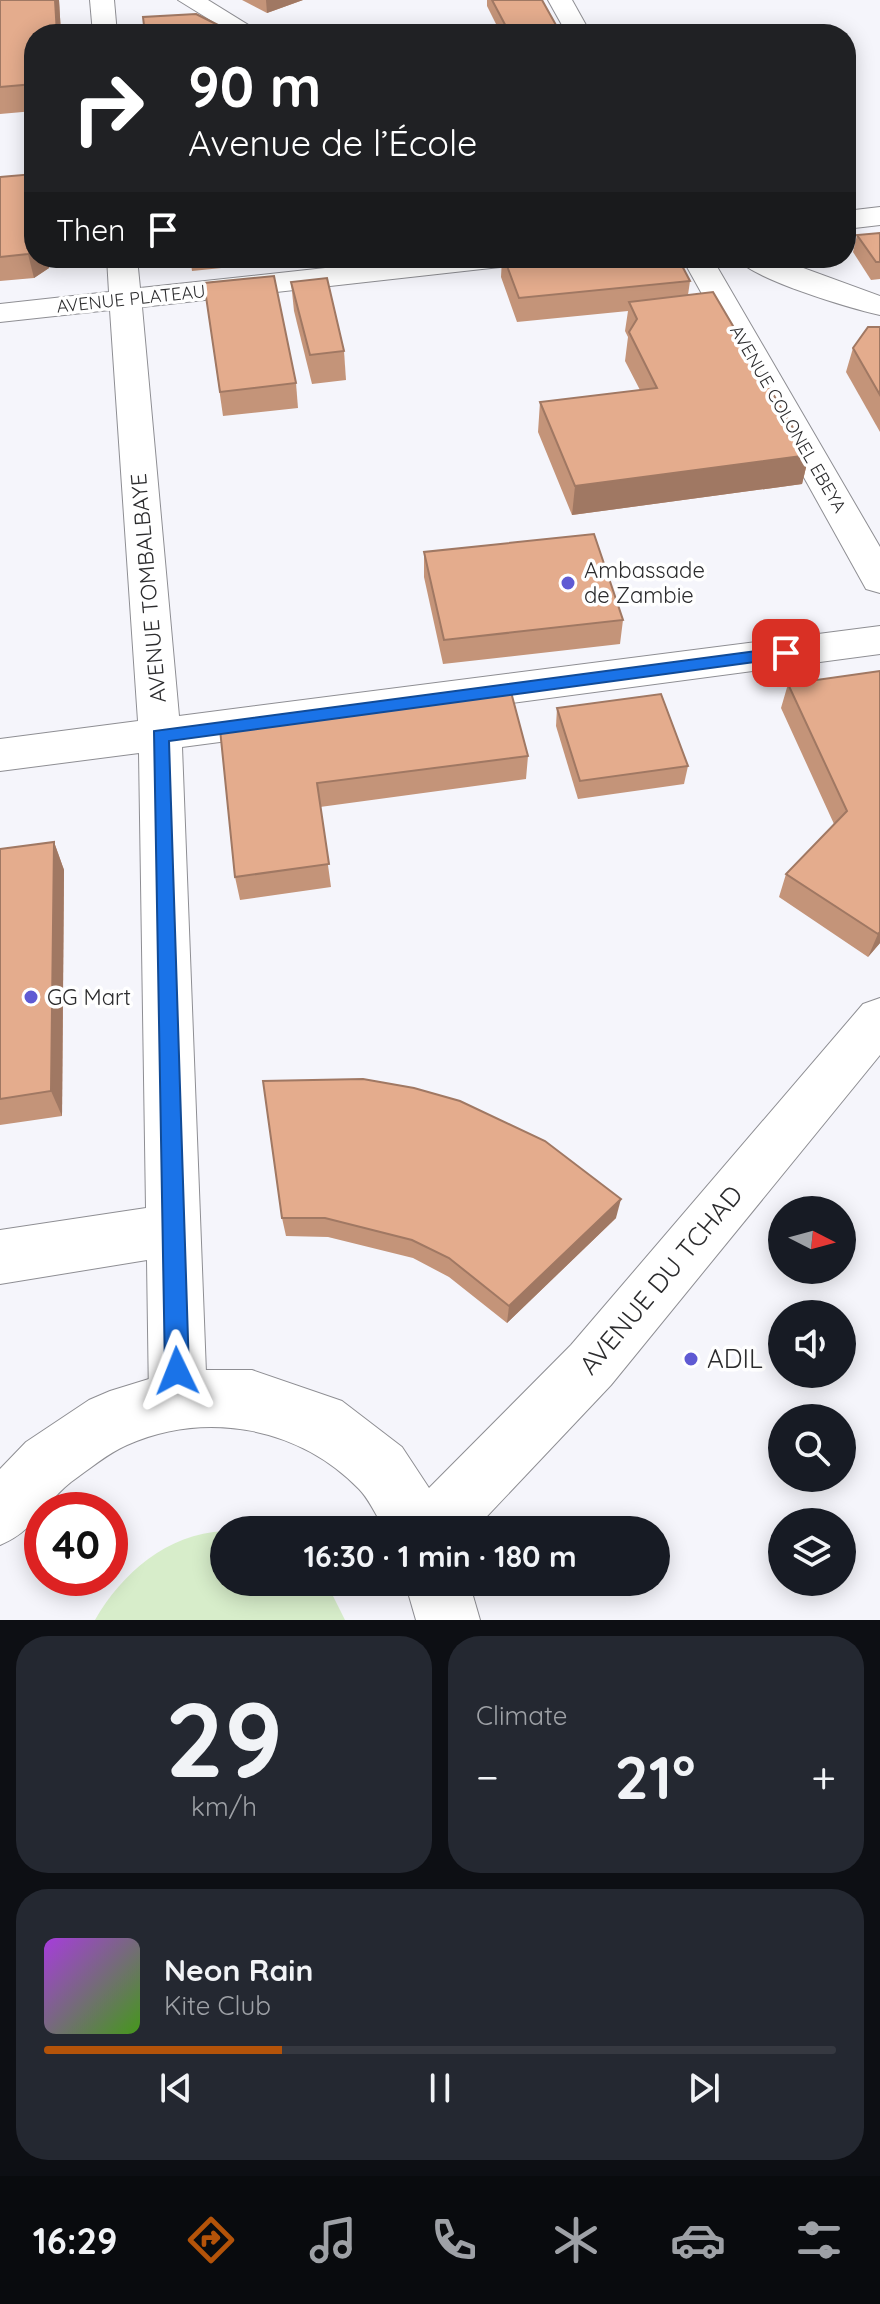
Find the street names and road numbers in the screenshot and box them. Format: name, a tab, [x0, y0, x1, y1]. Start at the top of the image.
street label: AVENUE PLATEAU	[55, 279, 207, 318]
street label: AVENUE COLONEL EBEYA	[725, 321, 852, 517]
street label: AVENUE TOMBALBAYE	[124, 472, 172, 704]
street label: AVENUE DU TCHAD	[572, 1178, 749, 1381]

